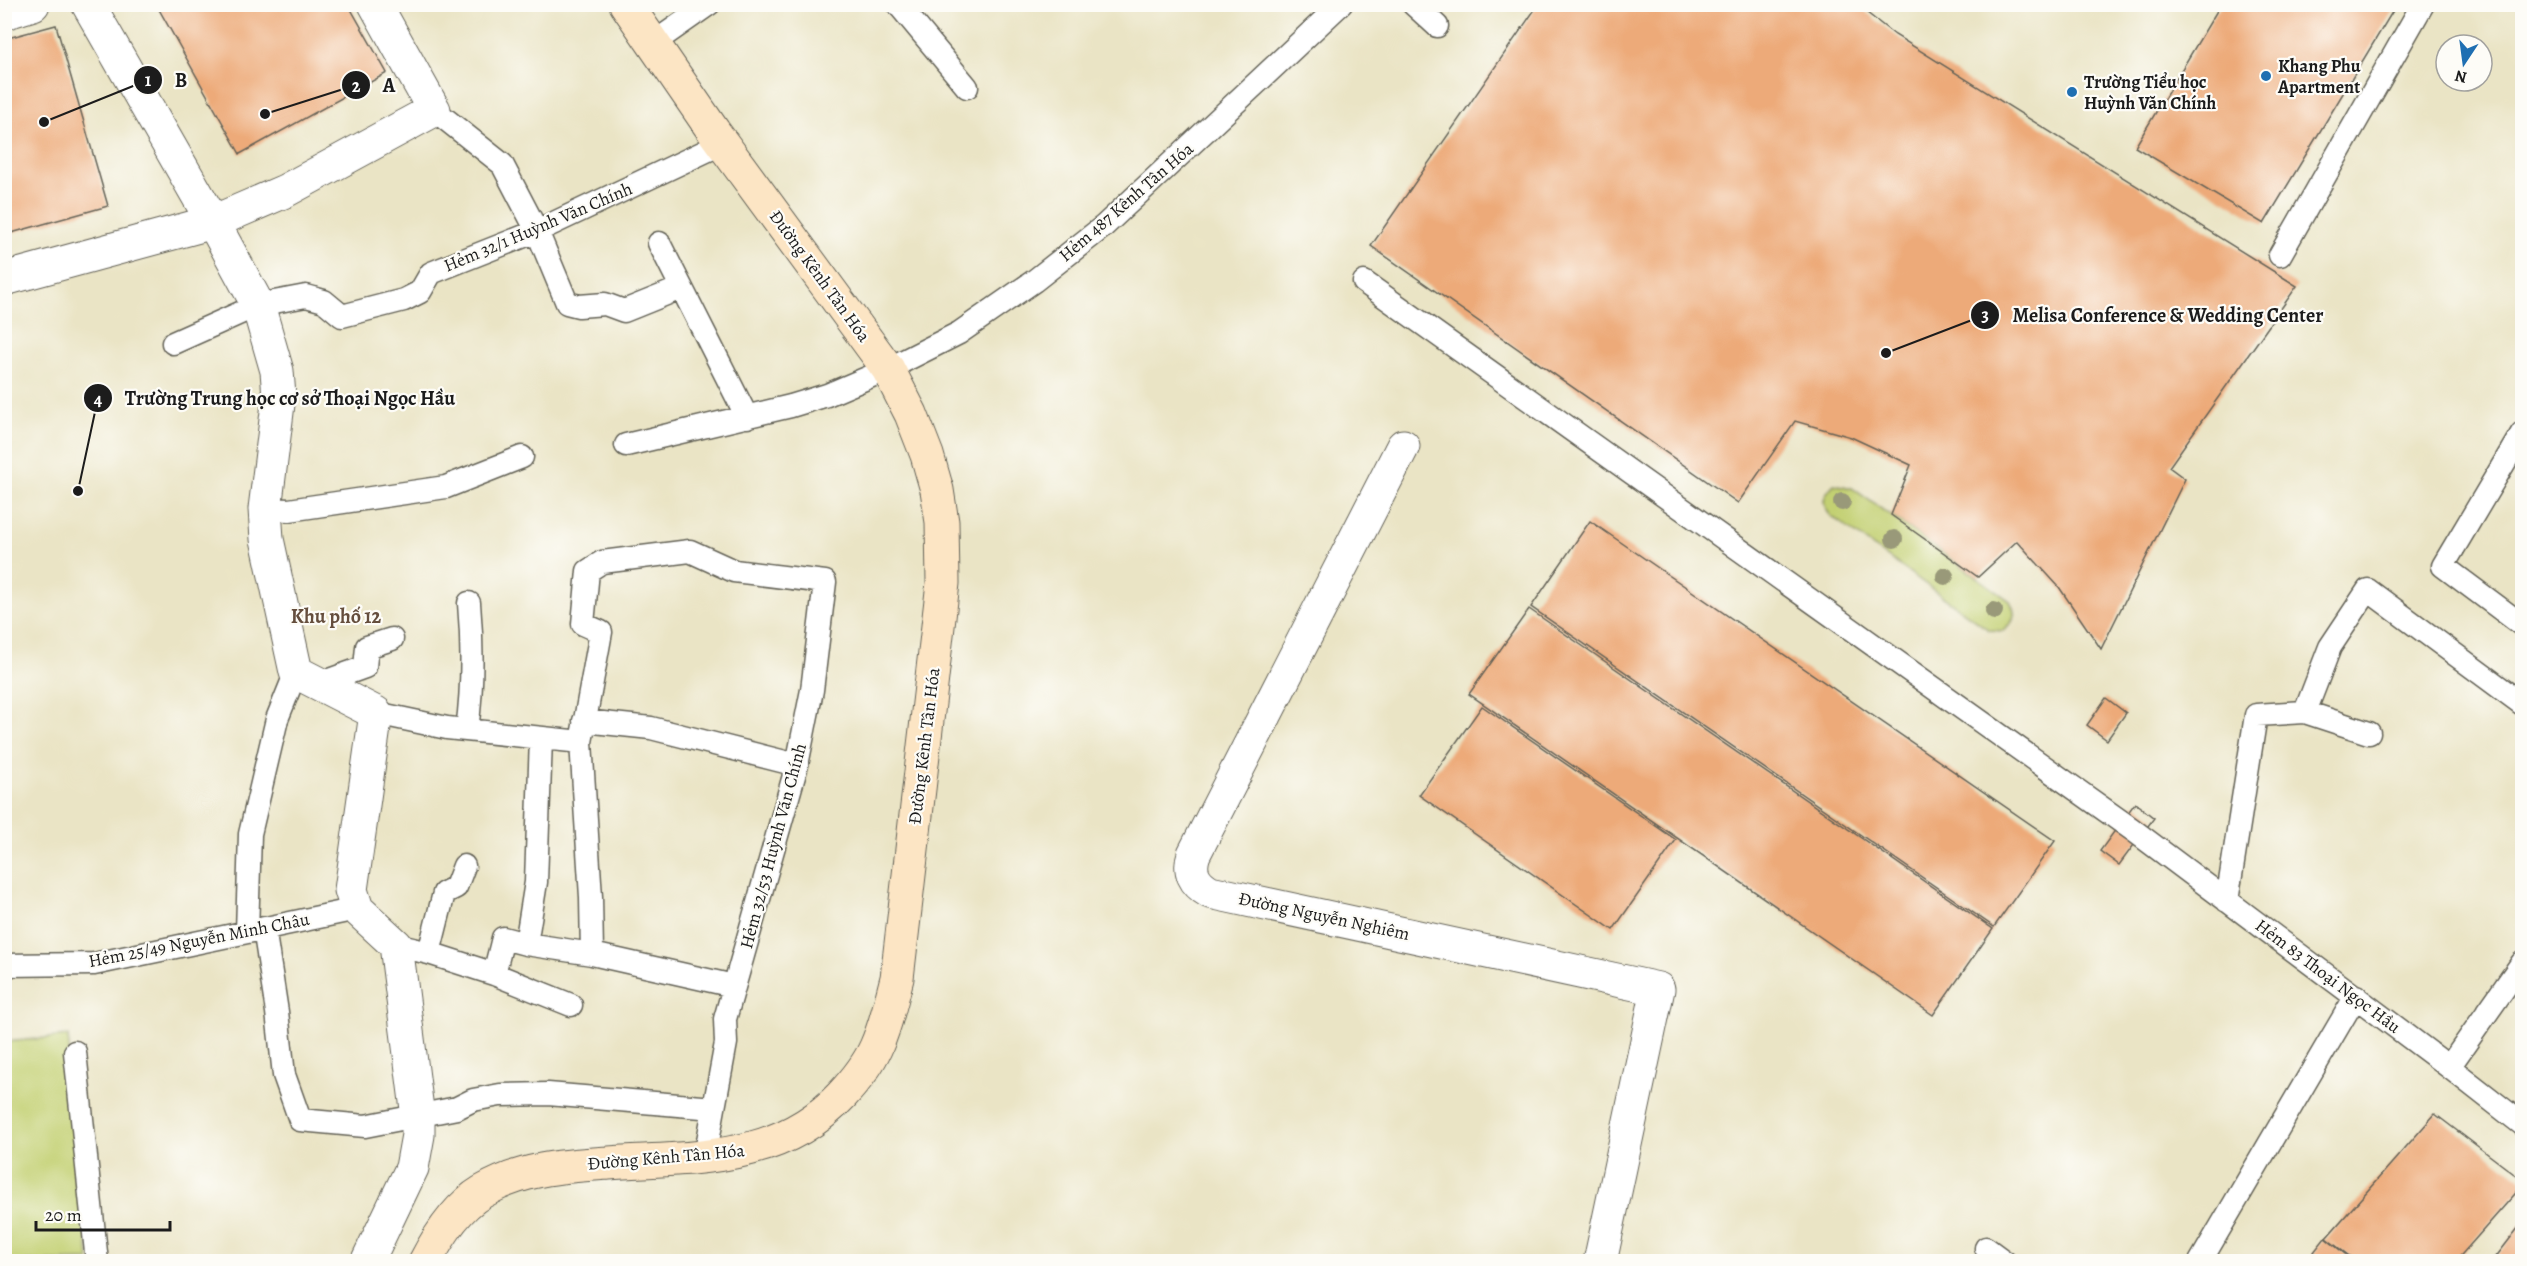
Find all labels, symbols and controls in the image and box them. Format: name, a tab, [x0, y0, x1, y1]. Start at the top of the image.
north arrow	[2434, 33, 2494, 93]
place label: Khang Phu Apartment	[2277, 54, 2361, 99]
callout: B	[133, 61, 199, 99]
text: N	[2452, 65, 2469, 89]
callout: A	[341, 66, 407, 104]
text: B	[175, 67, 187, 94]
text: 1	[145, 68, 152, 92]
marker: Khang Phu Apartment	[2259, 69, 2273, 83]
place label: Trường Tiểu học Huỳnh Văn Chính	[2084, 70, 2217, 115]
text: A	[382, 72, 396, 99]
text: 2	[352, 74, 361, 98]
marker: Trường Tiểu học Huỳnh Văn Chính	[2065, 85, 2079, 99]
street label: Hẻm 487 Kênh Tân Hóa	[1054, 136, 1199, 267]
street label: Hẻm 32/1 Huỳnh Văn Chính	[440, 176, 636, 278]
street label: Đường Kênh Tân Hóa	[764, 205, 876, 347]
callout: Melisa Conference & Wedding Center	[1970, 296, 2335, 334]
text: Melisa Conference & Wedding Center	[2013, 302, 2323, 329]
text: 3	[1981, 303, 1989, 327]
callout: Trường Trung học cơ sở Thoại Ngọc Hầu	[83, 379, 467, 417]
text: Trường Trung học cơ sở Thoại Ngọc Hầu	[125, 385, 455, 412]
text: 4	[94, 387, 103, 411]
district label: Khu phố 12	[291, 603, 382, 630]
street label: Đường Kênh Tân Hóa	[902, 666, 946, 826]
street label: Hẻm 32/53 Huỳnh Văn Chính	[734, 740, 812, 951]
street label: Đường Nguyễn Nghiêm	[1236, 886, 1412, 946]
street label: Hẻm 25/49 Nguyễn Minh Châu	[86, 907, 312, 973]
street label: Hẻm 83 Thoại Ngọc Hầu	[2250, 913, 2406, 1039]
street label: Đường Kênh Tân Hóa	[586, 1138, 746, 1176]
scale bar	[36, 1194, 170, 1232]
text: 20 m	[45, 1203, 82, 1227]

